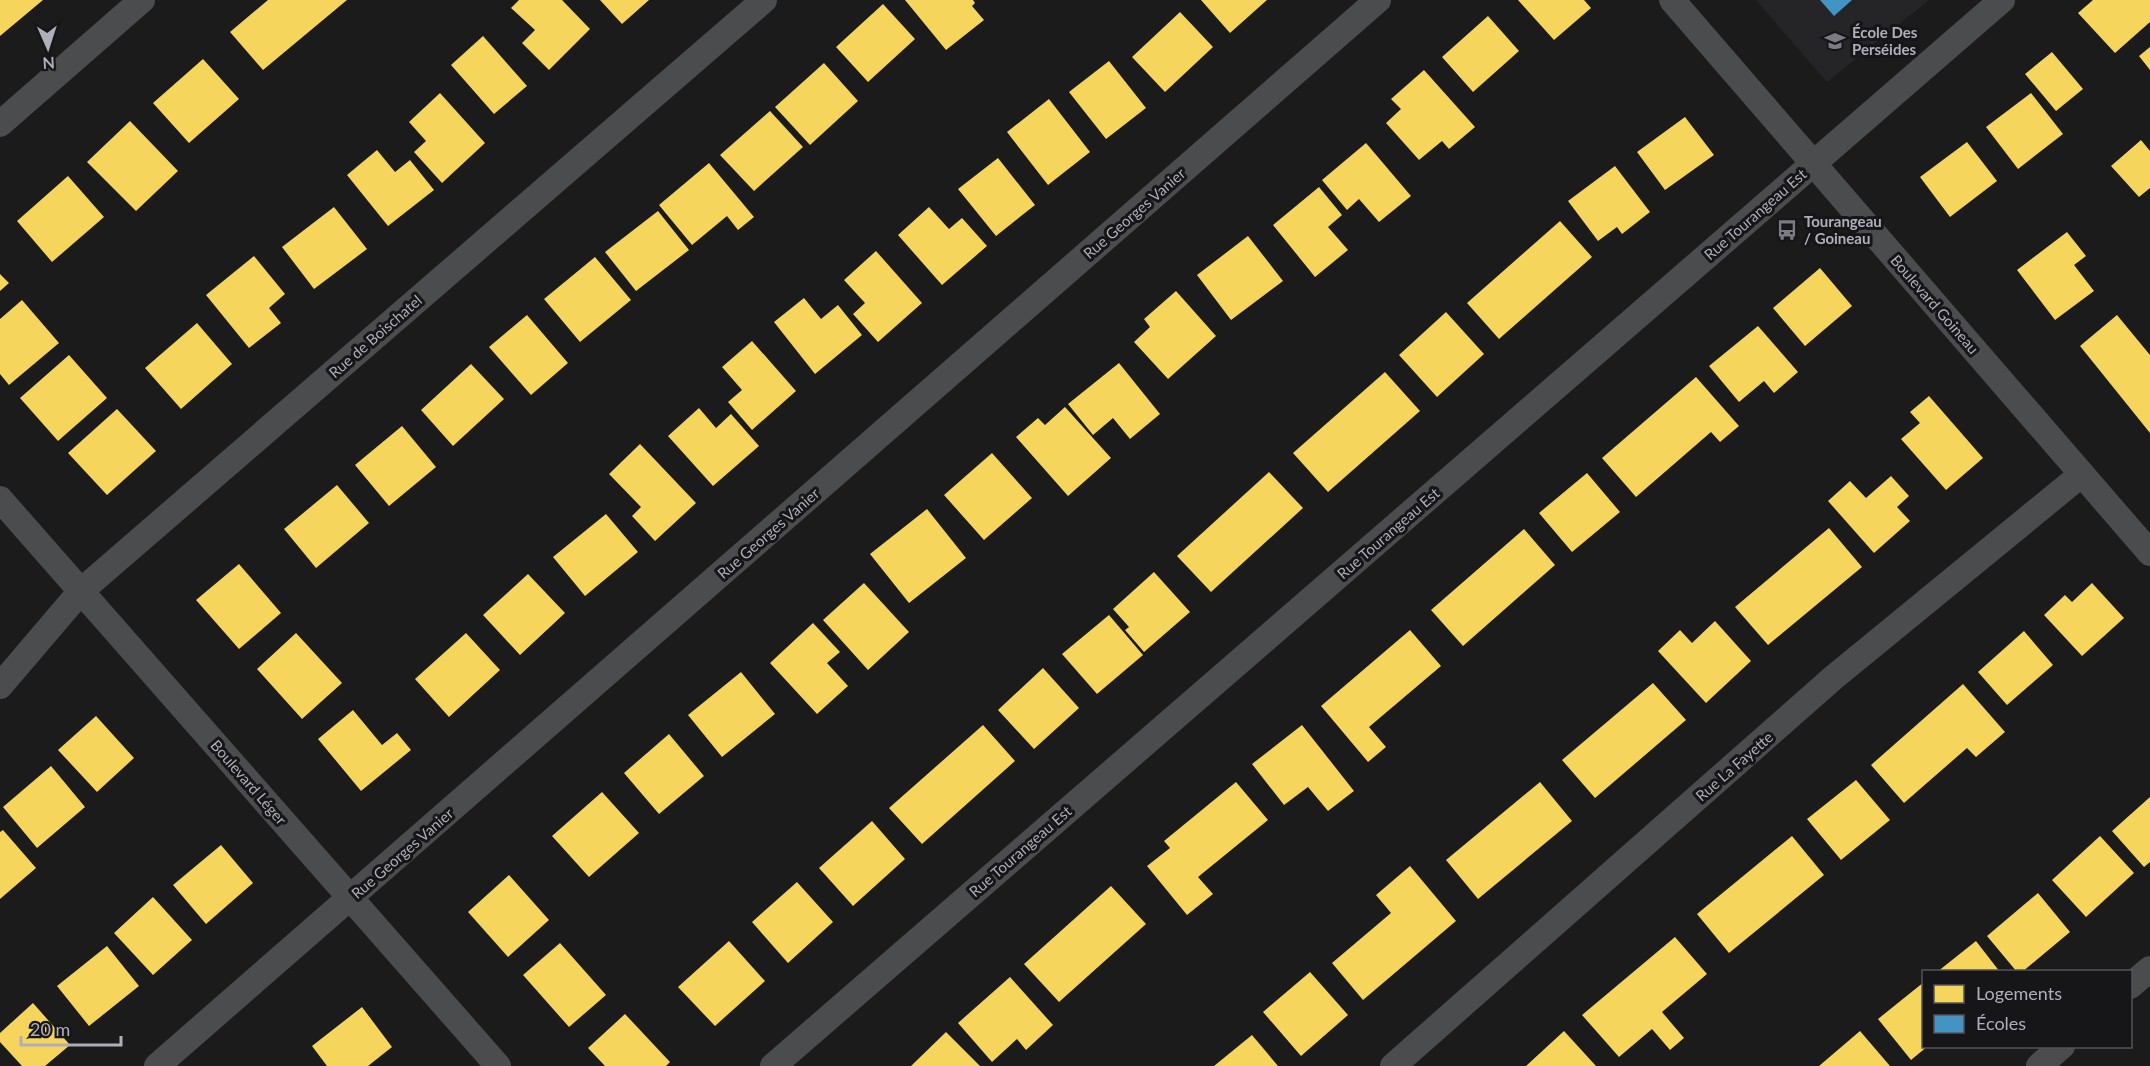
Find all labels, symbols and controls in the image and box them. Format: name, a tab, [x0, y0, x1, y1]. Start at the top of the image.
north arrow	[18, 18, 78, 78]
place label: École Des Perséides	[1852, 23, 1918, 58]
school or university icon: École Des Perséides	[1823, 29, 1847, 53]
text: N	[42, 54, 55, 73]
street label: Rue Georges Vanier	[1079, 164, 1189, 262]
street label: Rue Tourangeau Est	[1700, 164, 1810, 263]
place label: Tourangeau / Goineau	[1804, 212, 1882, 247]
bus stop icon: Tourangeau / Goineau	[1775, 218, 1799, 242]
street label: Boulevard Goineau	[1887, 251, 1983, 357]
street label: Rue de Boischatel	[325, 291, 425, 381]
street label: Rue Tourangeau Est	[1333, 483, 1443, 582]
street label: Rue Georges Vanier	[713, 484, 823, 582]
street label: Rue La Fayette	[1692, 728, 1776, 804]
street label: Boulevard Léger	[207, 736, 291, 828]
street label: Rue Tourangeau Est	[965, 801, 1075, 900]
street label: Rue Georges Vanier	[347, 804, 457, 902]
legend	[1922, 970, 2132, 1048]
text: Logements	[1976, 982, 2062, 1004]
scale bar	[21, 1009, 122, 1047]
text: Écoles	[1976, 1012, 2026, 1034]
text: 20 m	[30, 1018, 70, 1040]

